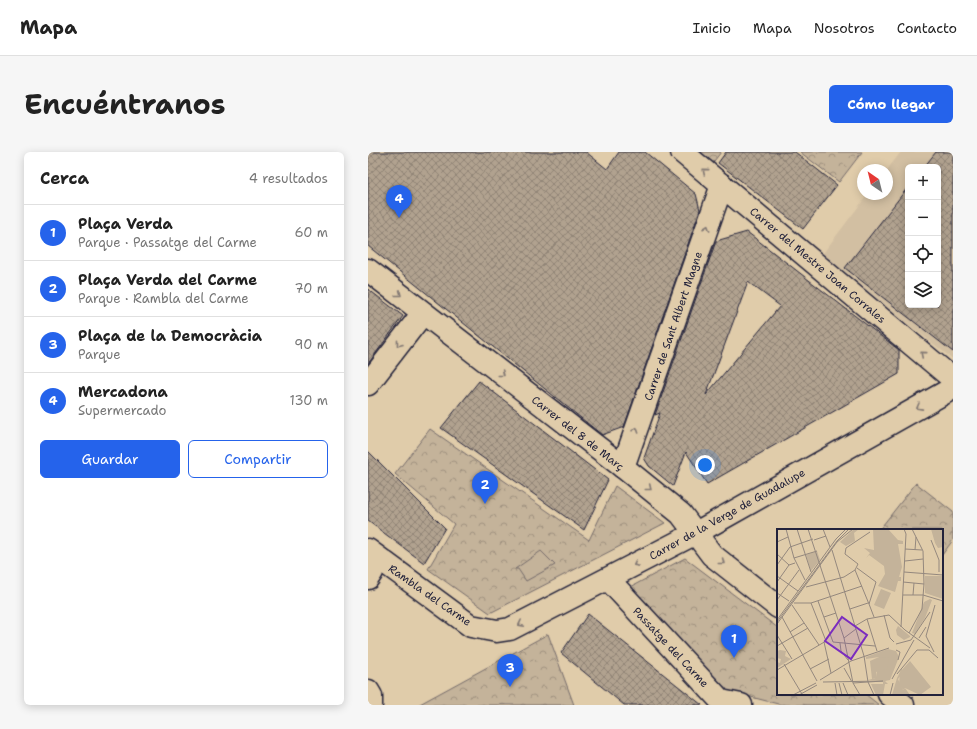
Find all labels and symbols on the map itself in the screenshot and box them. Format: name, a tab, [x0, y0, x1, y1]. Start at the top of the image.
north arrow	[857, 164, 893, 200]
one-way arrow	[703, 169, 710, 176]
pin: 4	[386, 185, 412, 218]
street label: Carrer del Mestre Joan Corrales	[747, 204, 889, 327]
one-way arrow	[702, 225, 710, 232]
street label: Carrer de Sant Albert Magne	[641, 250, 706, 403]
one-way arrow	[394, 289, 401, 296]
one-way arrow	[397, 340, 404, 347]
one-way arrow	[920, 351, 928, 358]
one-way arrow	[497, 369, 504, 376]
street label: Carrer del 8 de Març	[528, 393, 627, 475]
one-way arrow	[916, 403, 923, 410]
one-way arrow	[632, 427, 640, 434]
your location	[695, 455, 715, 475]
street label: Carrer de la Verge de Guadalupe	[647, 465, 808, 564]
pin: 2	[472, 471, 498, 504]
one-way arrow	[644, 483, 651, 490]
inset map	[777, 529, 943, 695]
one-way arrow	[717, 557, 724, 564]
one-way arrow	[633, 559, 641, 567]
street label: Rambla del Carme	[385, 561, 474, 630]
street label: Passatge del Carme	[629, 604, 712, 691]
one-way arrow	[518, 619, 525, 626]
pin: 1	[721, 625, 747, 658]
pin: 3	[497, 654, 523, 687]

